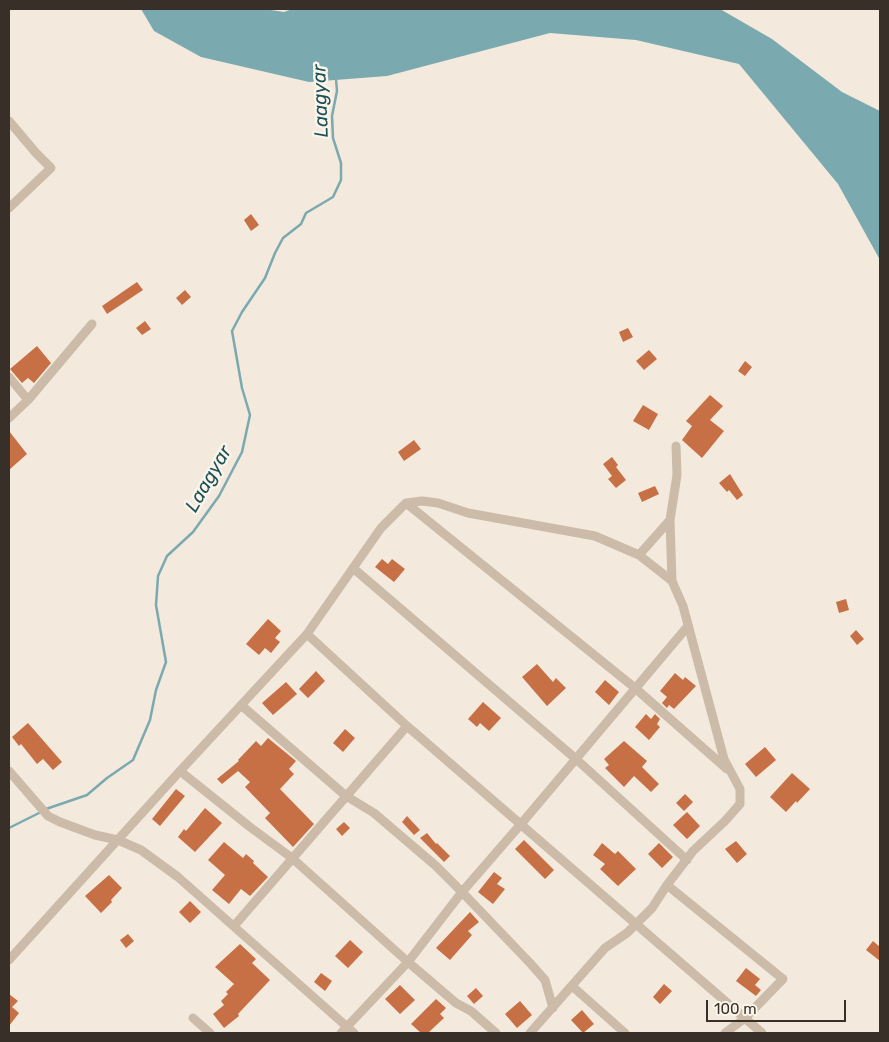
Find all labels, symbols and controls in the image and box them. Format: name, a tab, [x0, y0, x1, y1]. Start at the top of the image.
water label: Laagyar	[308, 64, 334, 138]
water label: Laagyar	[181, 442, 237, 516]
scale bar	[709, 990, 849, 1022]
text: 100 m	[714, 1000, 756, 1018]

